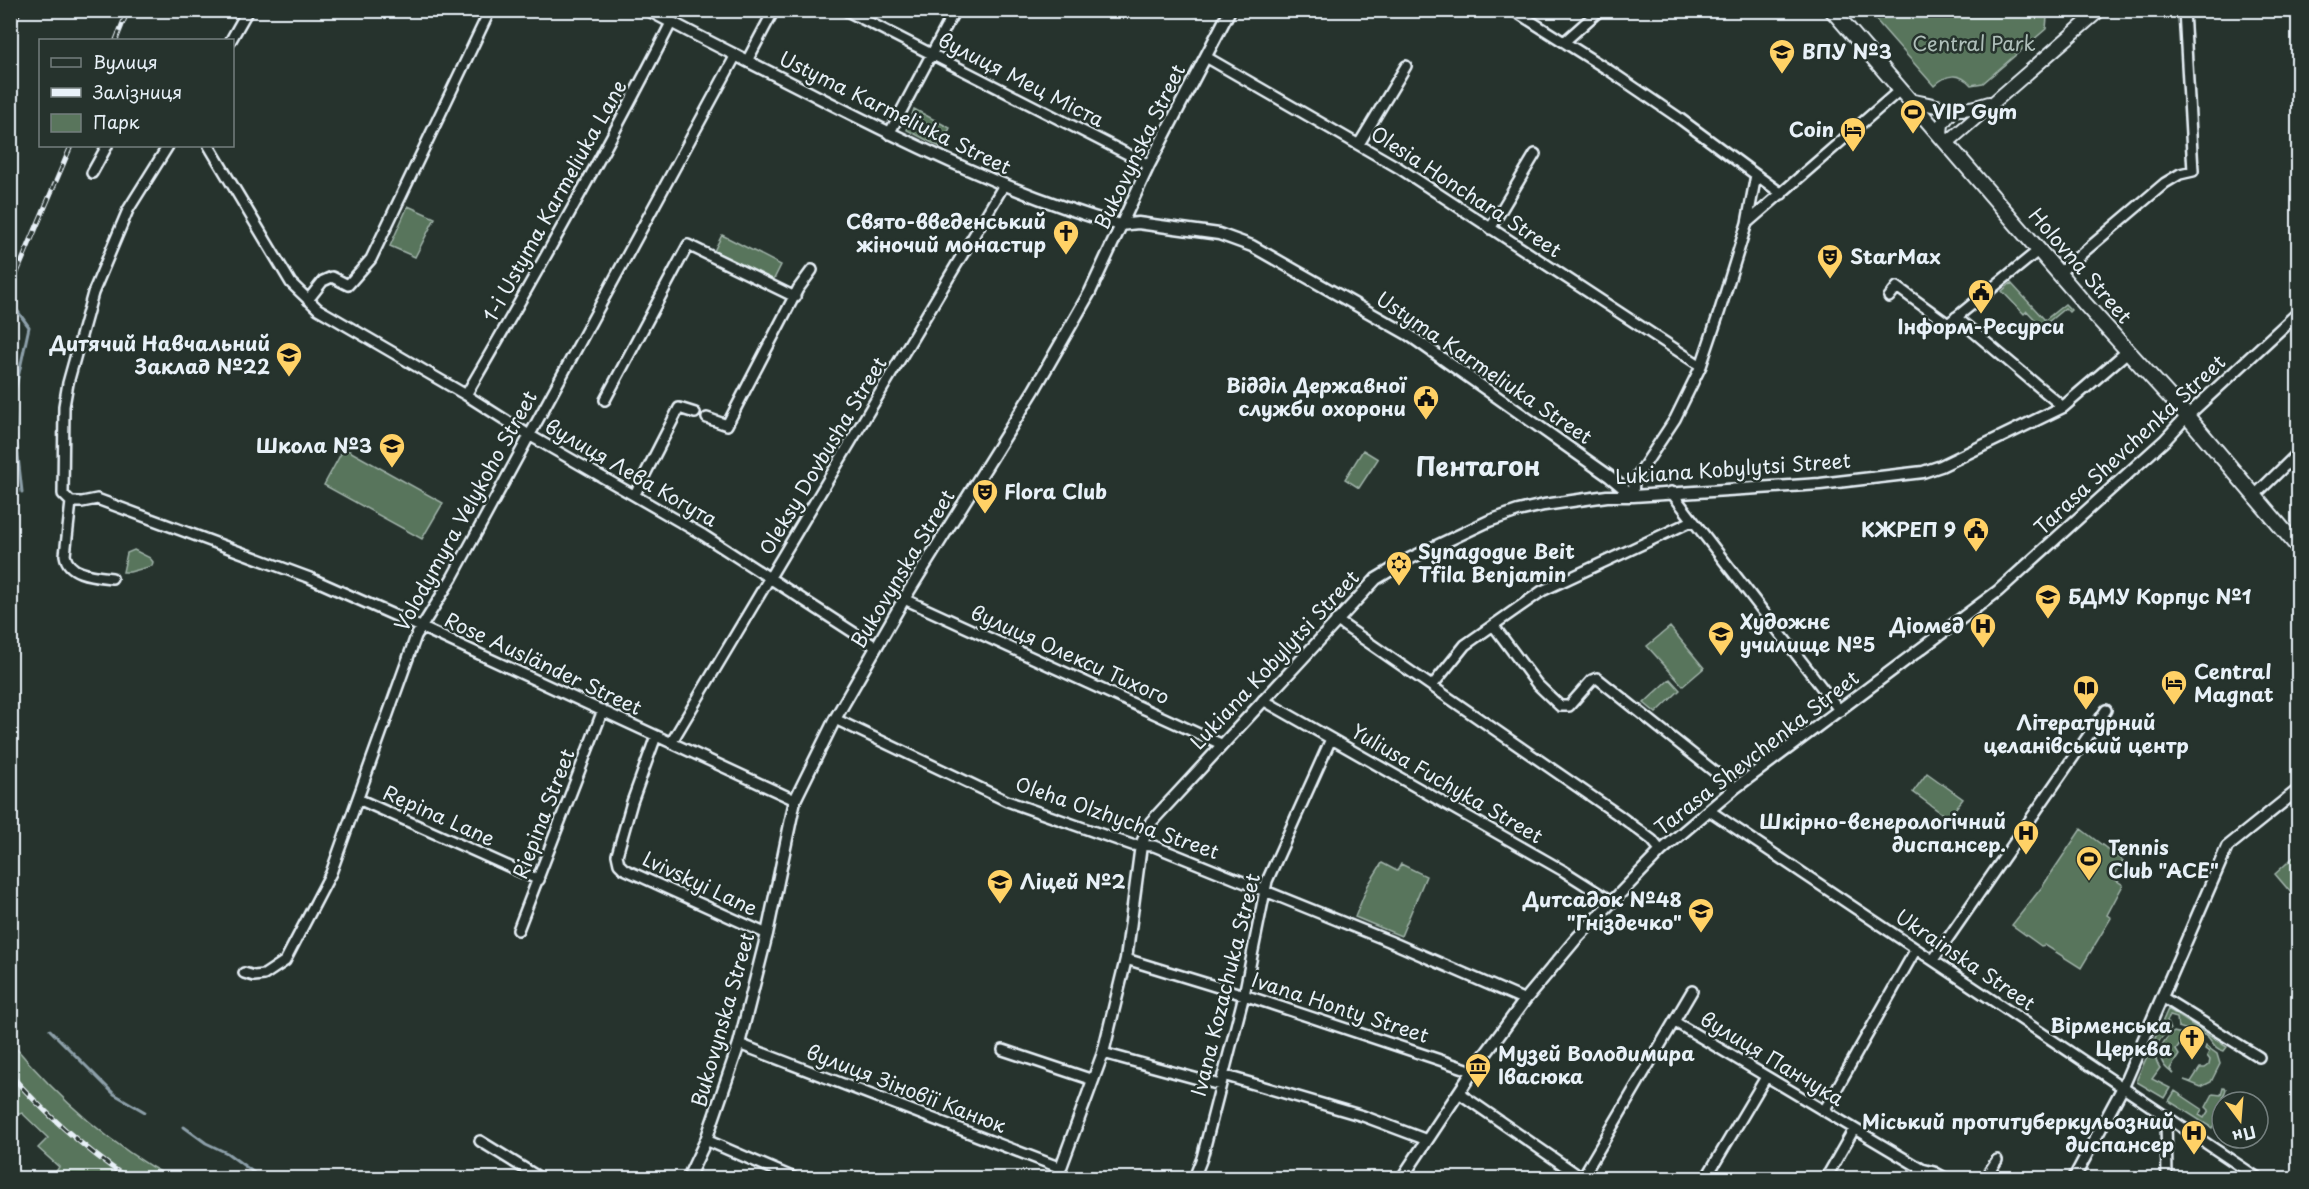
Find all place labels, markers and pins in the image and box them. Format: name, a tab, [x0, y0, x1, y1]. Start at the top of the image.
place label: ВПУ №3	[1802, 36, 1892, 66]
school or university icon: ВПУ №3	[1767, 37, 1797, 75]
place label: VIP Gym	[1932, 96, 2017, 126]
sports icon: VIP Gym	[1898, 97, 1928, 135]
place label: Coin	[1789, 114, 1834, 144]
hotel icon: Coin	[1838, 115, 1868, 153]
place label: Свято-введенський жіночий монастир	[846, 206, 1046, 259]
church icon: Свято-введенський жіночий монастир	[1051, 218, 1081, 256]
place label: StarMax	[1850, 241, 1941, 271]
theatre icon: StarMax	[1815, 242, 1845, 280]
public building icon: Інформ-Ресурси	[1966, 277, 1996, 315]
place label: Інформ-Ресурси	[1897, 311, 2065, 341]
place label: Дитячий Навчальний Заклад №22	[49, 328, 270, 381]
school or university icon: Дитячий Навчальний Заклад №22	[274, 340, 304, 378]
place label: Відділ Державної служби охорони	[1226, 370, 1408, 423]
public building icon: Відділ Державної служби охорони	[1411, 383, 1441, 421]
place label: Школа №3	[256, 430, 372, 460]
school or university icon: Школа №3	[377, 431, 407, 469]
place label: Flora Club	[1004, 476, 1107, 506]
theatre icon: Flora Club	[970, 477, 1000, 515]
place label: КЖРЕП 9	[1861, 514, 1956, 544]
public building icon: КЖРЕП 9	[1961, 515, 1991, 553]
place label: Synagogue Beit Tfila Benjamin	[1418, 536, 1575, 589]
synagogue icon: Synagogue Beit Tfila Benjamin	[1384, 549, 1414, 587]
place label: БДМУ Корпус №1	[2068, 581, 2252, 611]
school or university icon: БДМУ Корпус №1	[2033, 582, 2063, 620]
place label: Художнє училище №5	[1740, 606, 1875, 659]
place label: Діомед	[1889, 610, 1964, 640]
hospital icon: Діомед	[1968, 611, 1998, 649]
school or university icon: Художнє училище №5	[1706, 619, 1736, 657]
place label: Central Magnat	[2194, 656, 2274, 709]
hotel icon: Central Magnat	[2159, 668, 2189, 706]
library icon: Літературний целанівський центр	[2071, 673, 2101, 711]
place label: Літературний целанівський центр	[1983, 707, 2189, 760]
place label: Шкірно-венерологічний диспансер.	[1759, 806, 2006, 859]
hospital icon: Шкірно-венерологічний диспансер.	[2011, 818, 2041, 856]
place label: Tennis Club "ACE"	[2108, 832, 2219, 885]
sports icon: Tennis Club "ACE"	[2074, 844, 2104, 882]
place label: Ліцей №2	[1020, 866, 1126, 896]
school or university icon: Ліцей №2	[985, 867, 1015, 905]
place label: Дитсадок №48 "Гніздечко"	[1522, 884, 1682, 937]
school or university icon: Дитсадок №48 "Гніздечко"	[1686, 896, 1716, 934]
place label: Вірменська Церква	[2050, 1010, 2172, 1063]
church icon: Вірменська Церква	[2177, 1023, 2207, 1061]
place label: Музей Володимира Івасюка	[1498, 1038, 1695, 1091]
museum icon: Музей Володимира Івасюка	[1463, 1051, 1493, 1089]
place label: Міський протитуберкульозний диспансер	[1862, 1106, 2174, 1159]
hospital icon: Міський протитуберкульозний диспансер	[2179, 1118, 2209, 1156]

